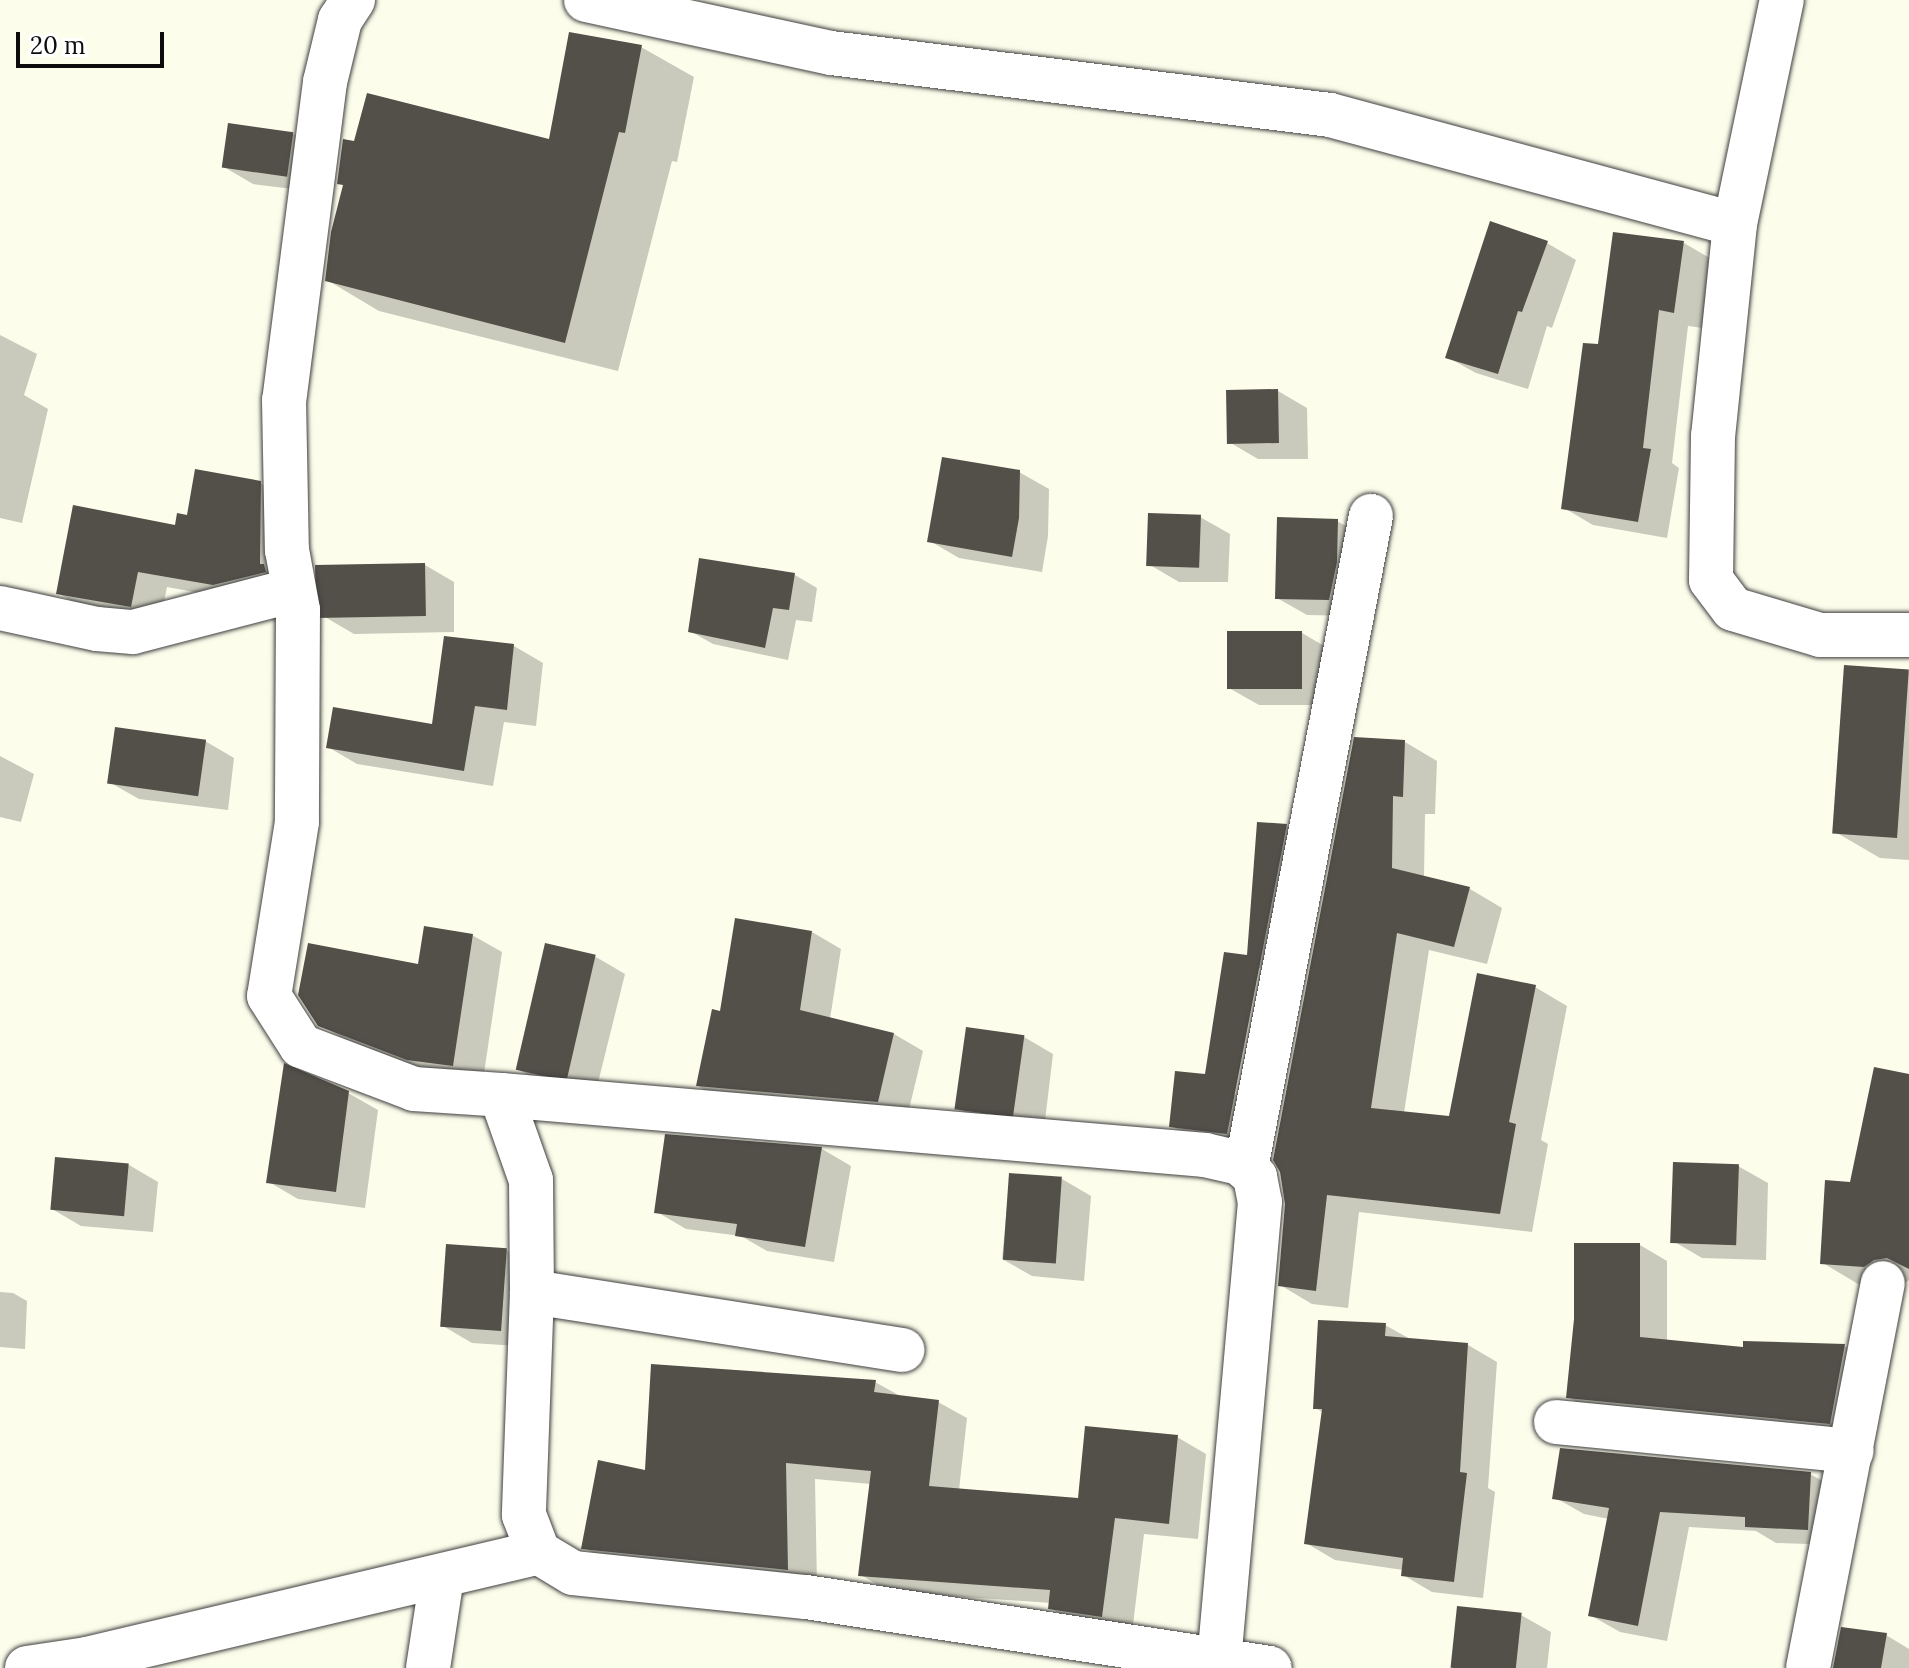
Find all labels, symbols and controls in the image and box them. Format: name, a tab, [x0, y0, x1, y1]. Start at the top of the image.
scale bar	[20, 16, 168, 66]
text: 20 m	[30, 30, 86, 61]

